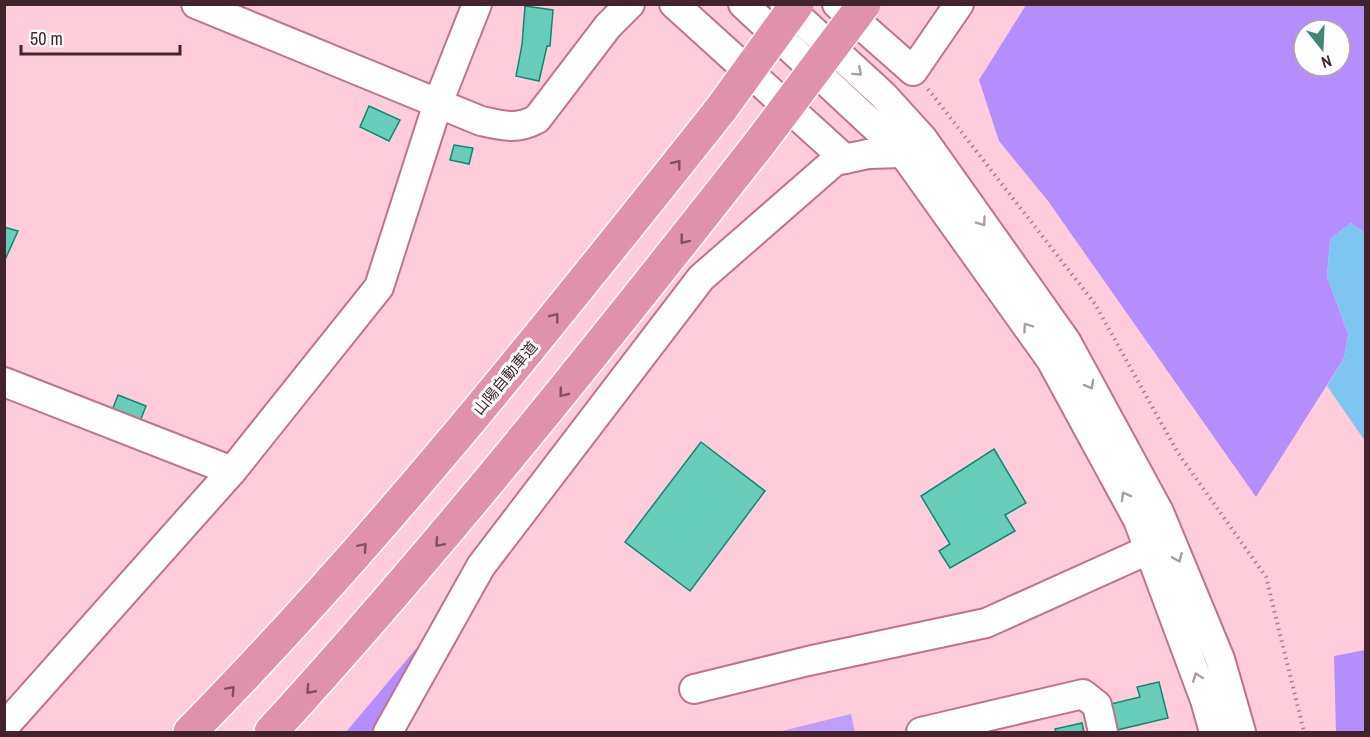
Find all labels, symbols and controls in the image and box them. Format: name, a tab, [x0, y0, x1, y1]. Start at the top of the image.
scale bar	[21, 18, 180, 56]
north arrow	[1292, 18, 1352, 78]
text: 50 m	[30, 26, 63, 51]
text: N	[1319, 50, 1335, 74]
one-way arrow	[852, 65, 862, 76]
one-way arrow	[669, 160, 680, 171]
one-way arrow	[975, 216, 986, 227]
one-way arrow	[680, 233, 691, 244]
one-way arrow	[548, 313, 559, 324]
one-way arrow	[1023, 323, 1034, 334]
street label: 山陽自動車道	[468, 337, 542, 419]
one-way arrow	[1083, 378, 1094, 389]
one-way arrow	[560, 386, 571, 397]
one-way arrow	[1121, 491, 1132, 502]
one-way arrow	[435, 536, 446, 547]
one-way arrow	[356, 543, 367, 554]
one-way arrow	[1171, 552, 1183, 563]
one-way arrow	[1191, 672, 1204, 683]
one-way arrow	[306, 683, 317, 693]
one-way arrow	[223, 687, 234, 698]

